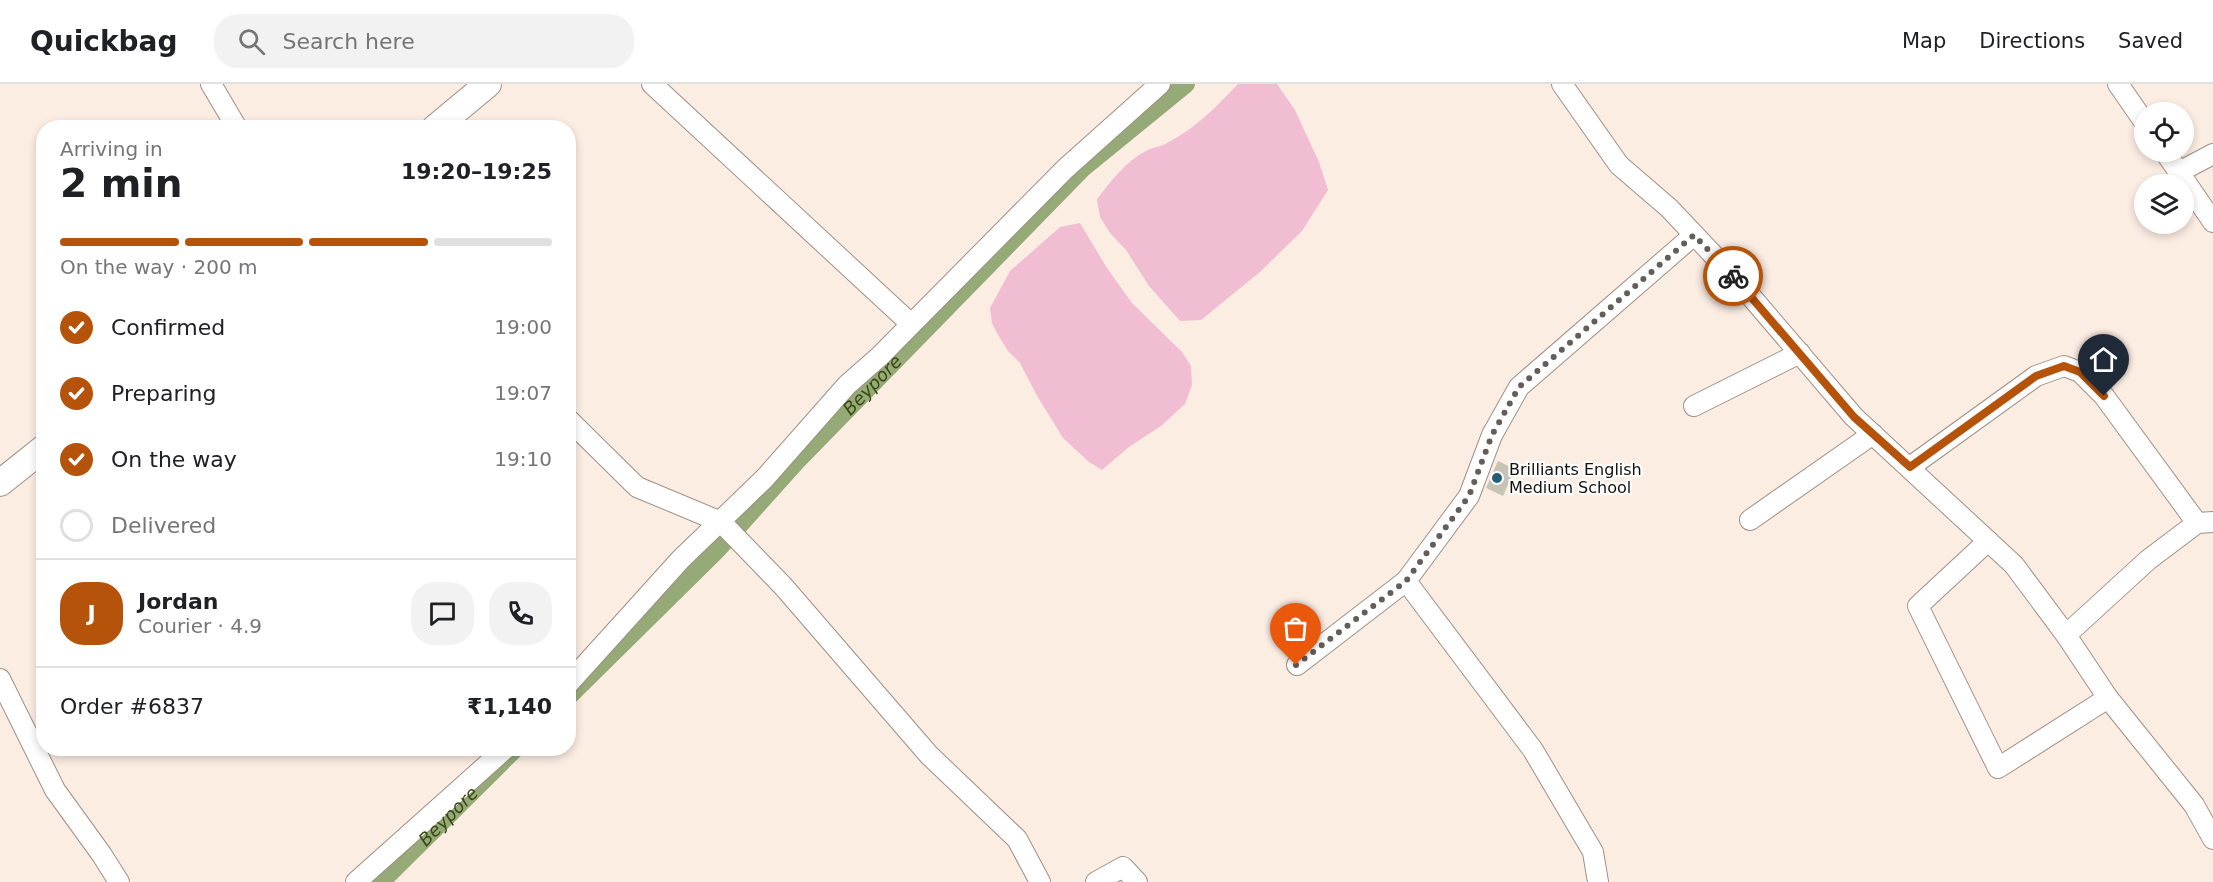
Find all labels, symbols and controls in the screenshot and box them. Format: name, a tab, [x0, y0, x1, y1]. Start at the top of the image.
search box	[214, 14, 634, 68]
text: Quickbag	[30, 25, 178, 58]
icon: search	[235, 25, 268, 58]
text: Search here	[283, 29, 415, 54]
text: Map	[1902, 29, 1946, 53]
text: Directions	[1979, 29, 2085, 53]
text: Saved	[2118, 29, 2183, 53]
map controls	[2134, 102, 2194, 234]
button: locate	[2134, 102, 2194, 162]
text: Arriving in	[60, 137, 163, 161]
text: 19:20–19:25	[401, 159, 552, 184]
text: 2 min	[60, 161, 182, 206]
button: layers	[2134, 174, 2194, 234]
courier	[1703, 246, 1763, 306]
text: On the way · 200 m	[60, 255, 258, 279]
icon: bike	[1717, 260, 1750, 293]
icon: check	[60, 311, 93, 344]
text: Confirmed	[111, 315, 225, 340]
text: 19:00	[494, 315, 552, 339]
pin	[2078, 334, 2129, 396]
icon: home	[2087, 343, 2120, 376]
water label: Beypore	[838, 350, 905, 419]
icon: check	[60, 377, 93, 410]
text: Preparing	[111, 381, 217, 406]
text: 19:07	[494, 381, 552, 405]
icon: check	[60, 443, 93, 476]
text: On the way	[111, 447, 237, 472]
text: 19:10	[494, 447, 552, 471]
place label: Brilliants English Medium School	[1509, 460, 1642, 497]
marker: Brilliants English Medium School	[1490, 471, 1504, 485]
text: Delivered	[111, 513, 216, 538]
button: chat	[411, 582, 474, 645]
button: phone	[489, 582, 552, 645]
text: Jordan	[138, 589, 218, 614]
text: J	[87, 601, 96, 626]
pin	[1270, 603, 1321, 665]
icon: bag	[1279, 612, 1312, 645]
text: Courier · 4.9	[138, 614, 262, 638]
text: Order #6837	[60, 694, 204, 719]
text: ₹1,140	[467, 694, 552, 719]
water label: Beypore	[414, 782, 482, 850]

